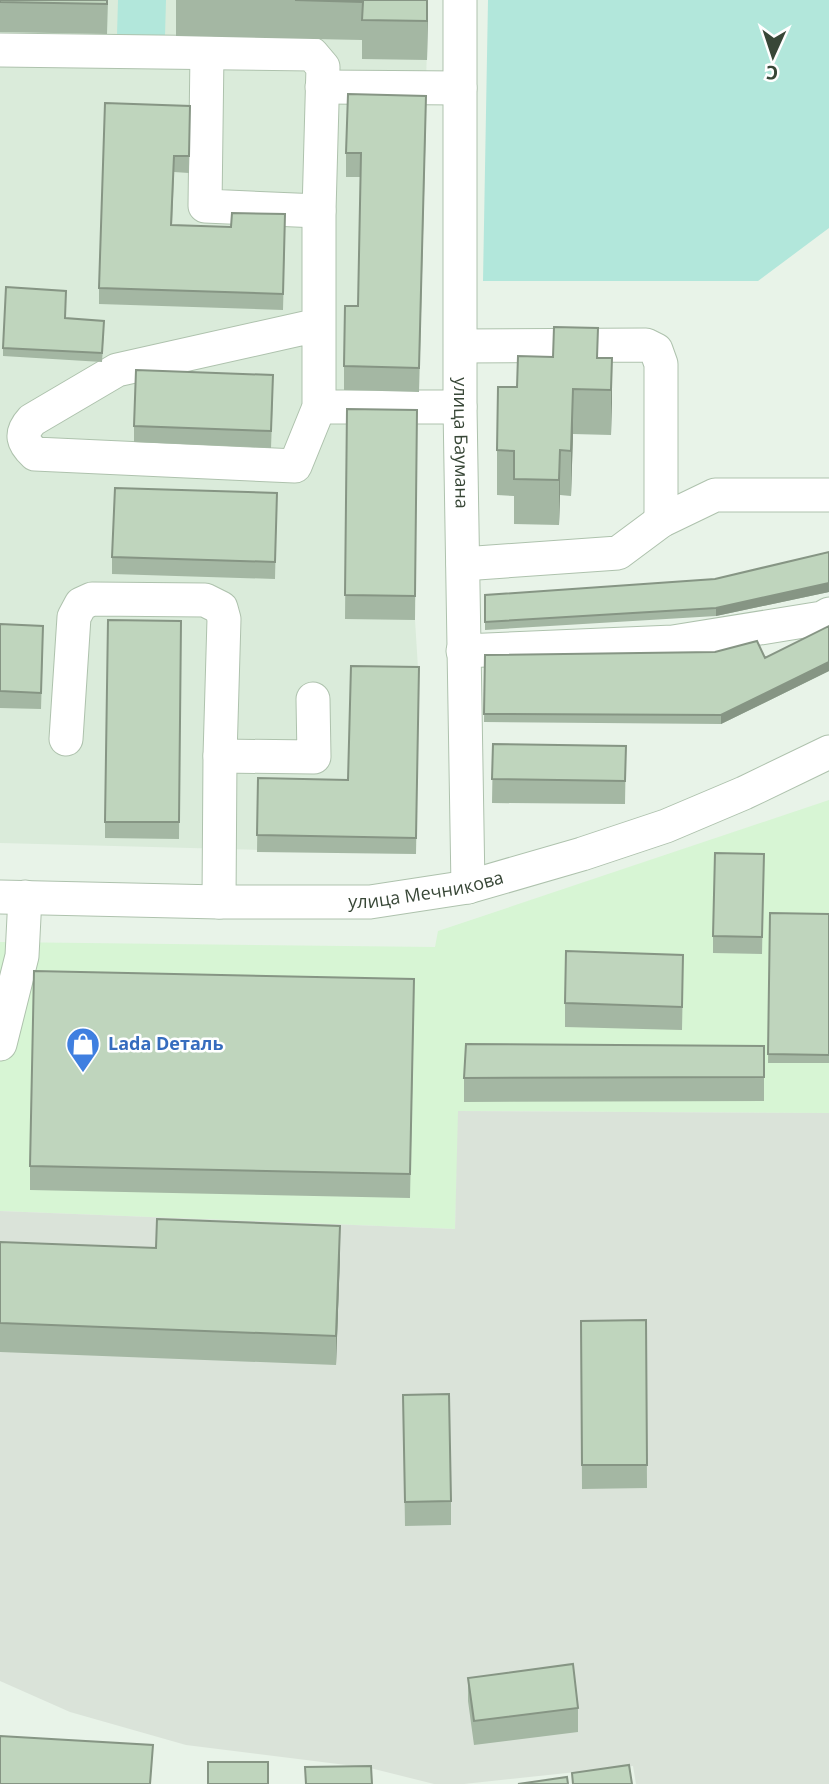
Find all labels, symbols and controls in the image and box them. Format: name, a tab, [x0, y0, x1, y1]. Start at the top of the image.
north arrow	[738, 21, 808, 91]
text: С	[765, 60, 779, 86]
street label: улица Баумана	[449, 377, 475, 509]
street label: улица Мечникова	[348, 864, 506, 913]
shop icon: Lada Dеталь	[64, 1025, 102, 1074]
place label: Lada Dеталь	[108, 1031, 223, 1055]

